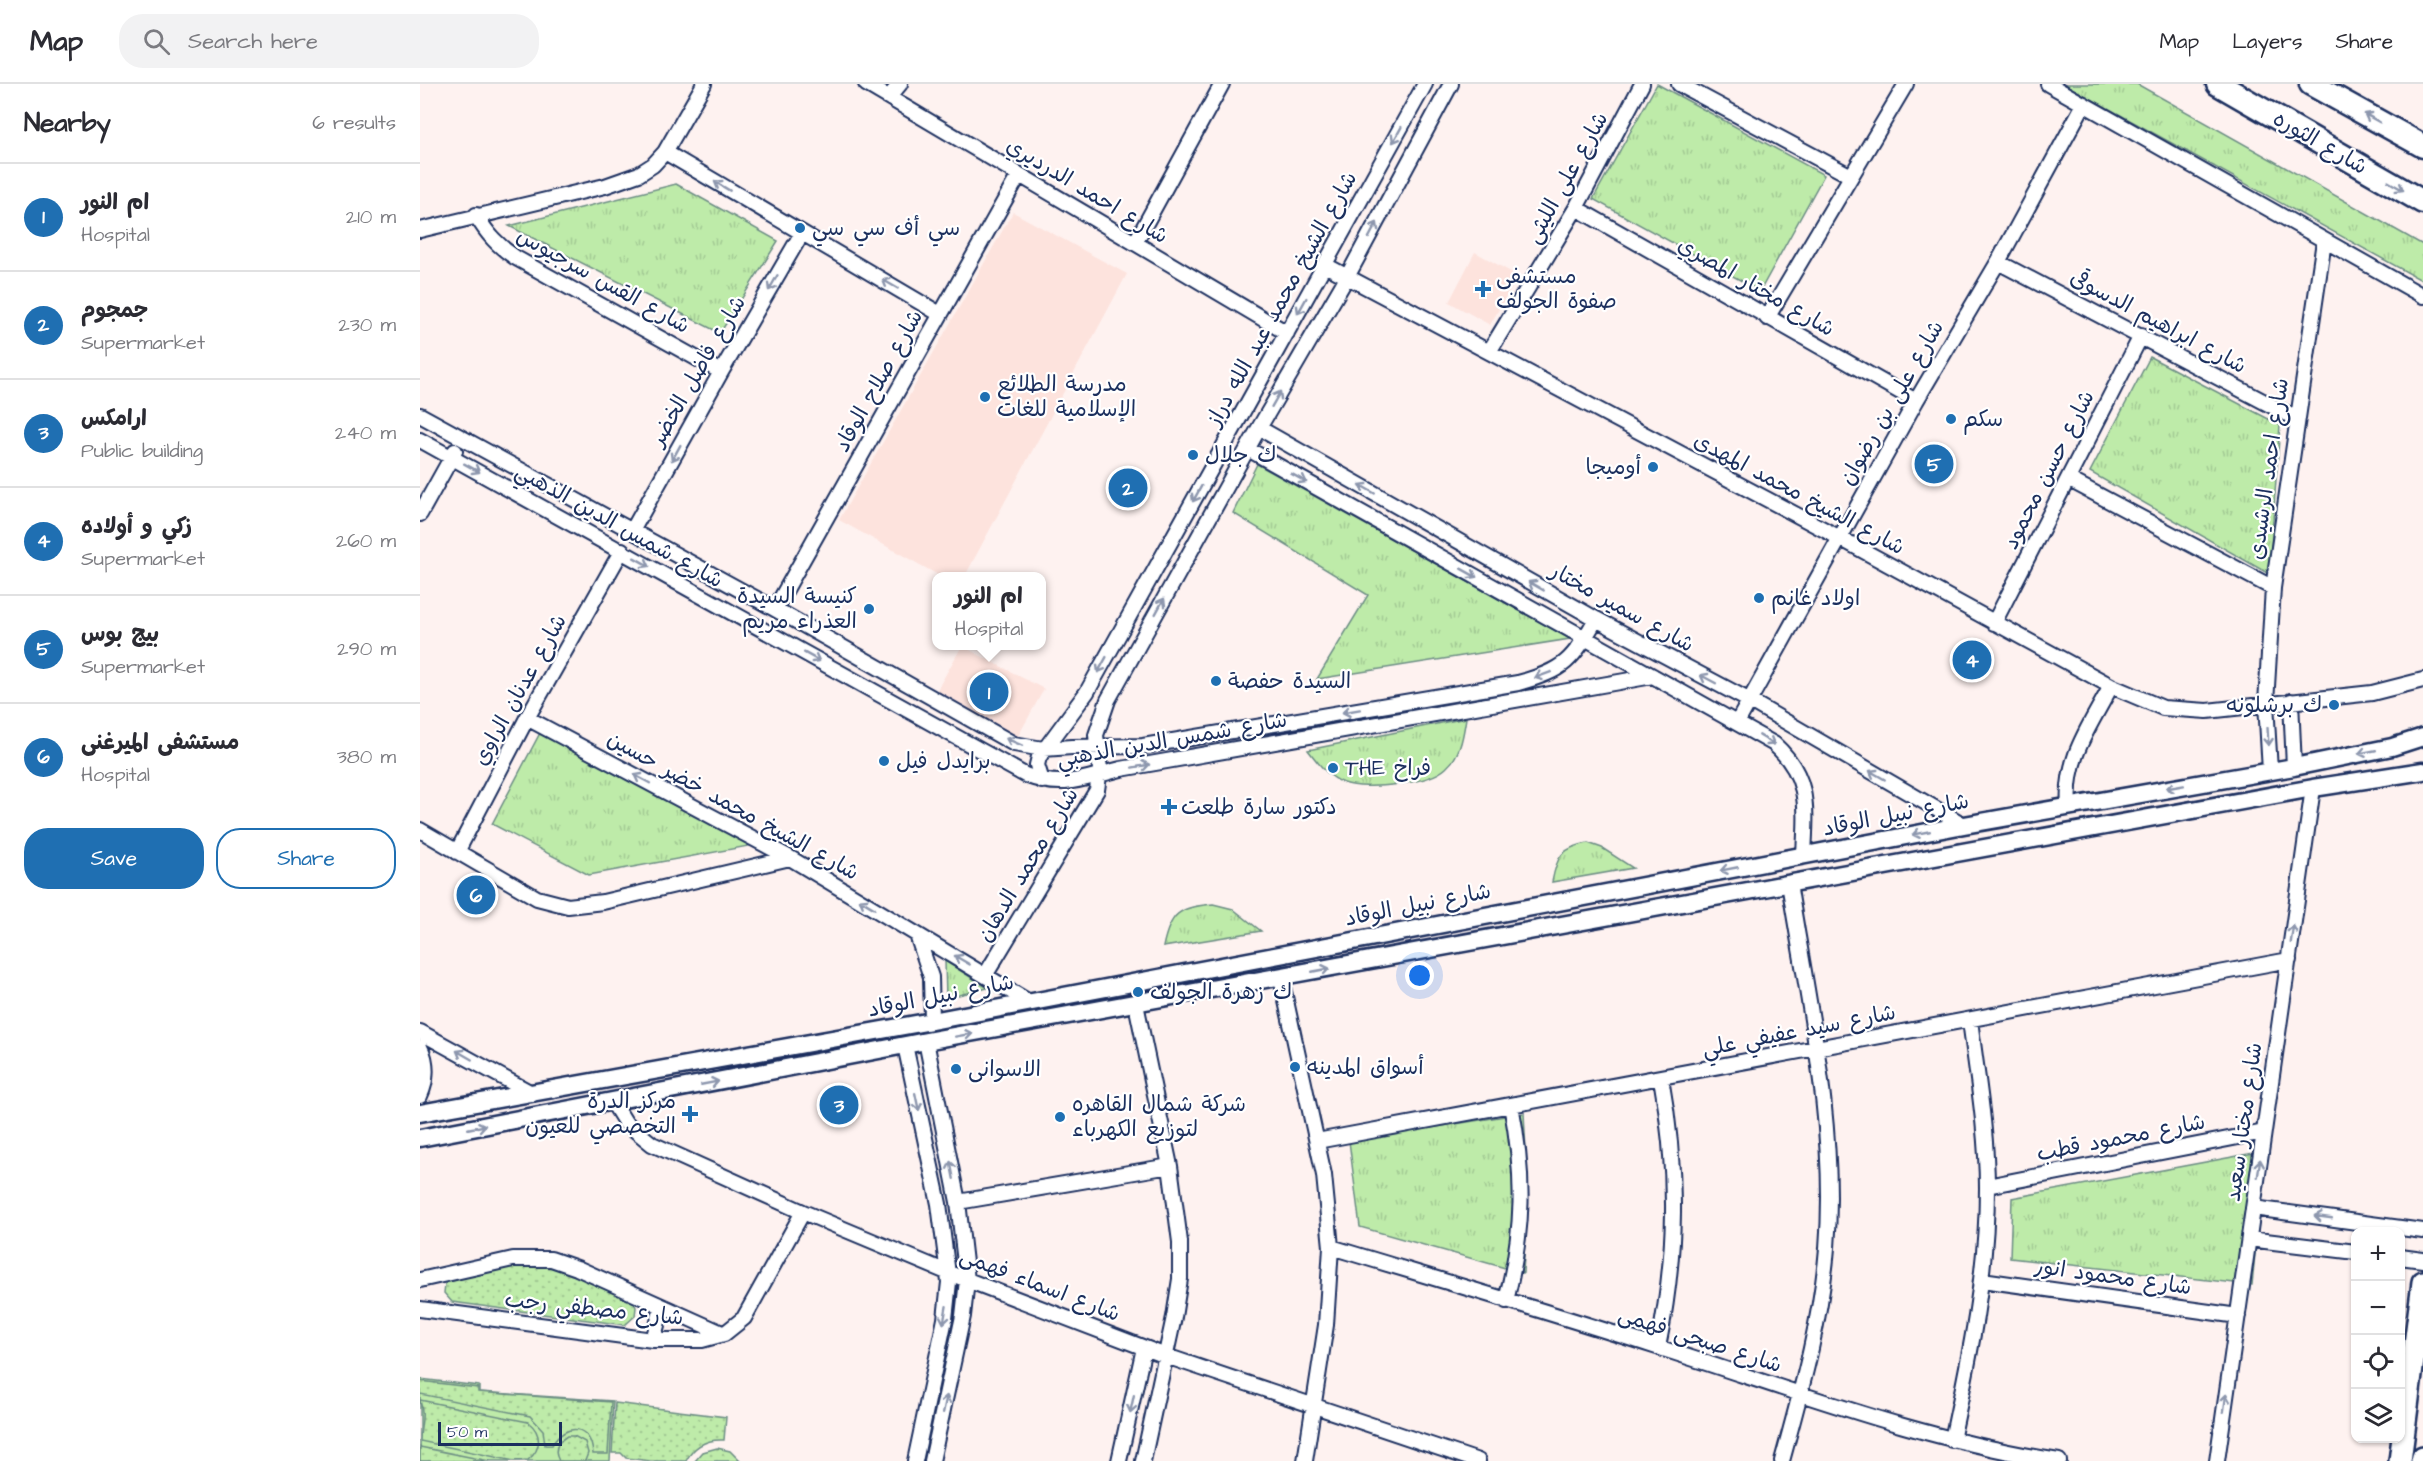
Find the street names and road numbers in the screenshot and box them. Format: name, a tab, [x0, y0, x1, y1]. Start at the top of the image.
street label: شارع الثوره	[2267, 103, 2373, 183]
street label: شارع على الليثى	[1518, 107, 1616, 249]
street label: شارع احمد الدرديري	[1000, 130, 1174, 252]
street label: شارع الشيخ محمد عبد الله دراز	[1198, 166, 1365, 434]
street label: شارع القس سرجيوس	[511, 220, 695, 342]
street label: شارع مختار المصري	[1672, 229, 1840, 345]
street label: شارع ابراهيم الدسوقى	[2064, 262, 2252, 382]
street label: شارع فاضل الخضر	[641, 290, 754, 454]
street label: شارع صلاح الوقاد	[827, 304, 931, 458]
street label: شارع على بن رضوان	[1832, 315, 1952, 491]
street label: شارع احمد الرشيدى	[2241, 376, 2297, 562]
street label: شارع حسن محمود	[1996, 385, 2102, 555]
street label: شارع الشيخ محمد المهدى	[1688, 425, 1910, 563]
street label: شارع شمس الدين الذهبي	[508, 456, 729, 599]
street label: شارع سمير مختار	[1543, 555, 1700, 660]
street label: شارع عدنان الراوي	[465, 609, 575, 771]
street label: شارع شمس الدين الذهبي	[1054, 704, 1290, 778]
street label: شارع الشيخ محمد خضر حسين	[601, 724, 865, 888]
street label: شارع محمد الدهان	[970, 782, 1086, 948]
street label: شارع نبيل الوقاد	[1820, 786, 1972, 844]
street label: شارع نبيل الوقاد	[1342, 876, 1494, 934]
street label: شارع نبيل الوقاد	[865, 967, 1017, 1025]
street label: شارع سيد عفيفي علي	[1700, 997, 1899, 1068]
street label: شارع مختار سعيد	[2218, 1041, 2270, 1203]
street label: شارع محمود قطب	[2034, 1106, 2208, 1170]
street label: شارع اسماء فهمى	[955, 1240, 1125, 1330]
street label: شارع محمود انور	[2032, 1251, 2193, 1303]
street label: شارع مصطفي رجب	[503, 1284, 685, 1337]
street label: شارع صبحى فهمى	[1614, 1299, 1786, 1381]

